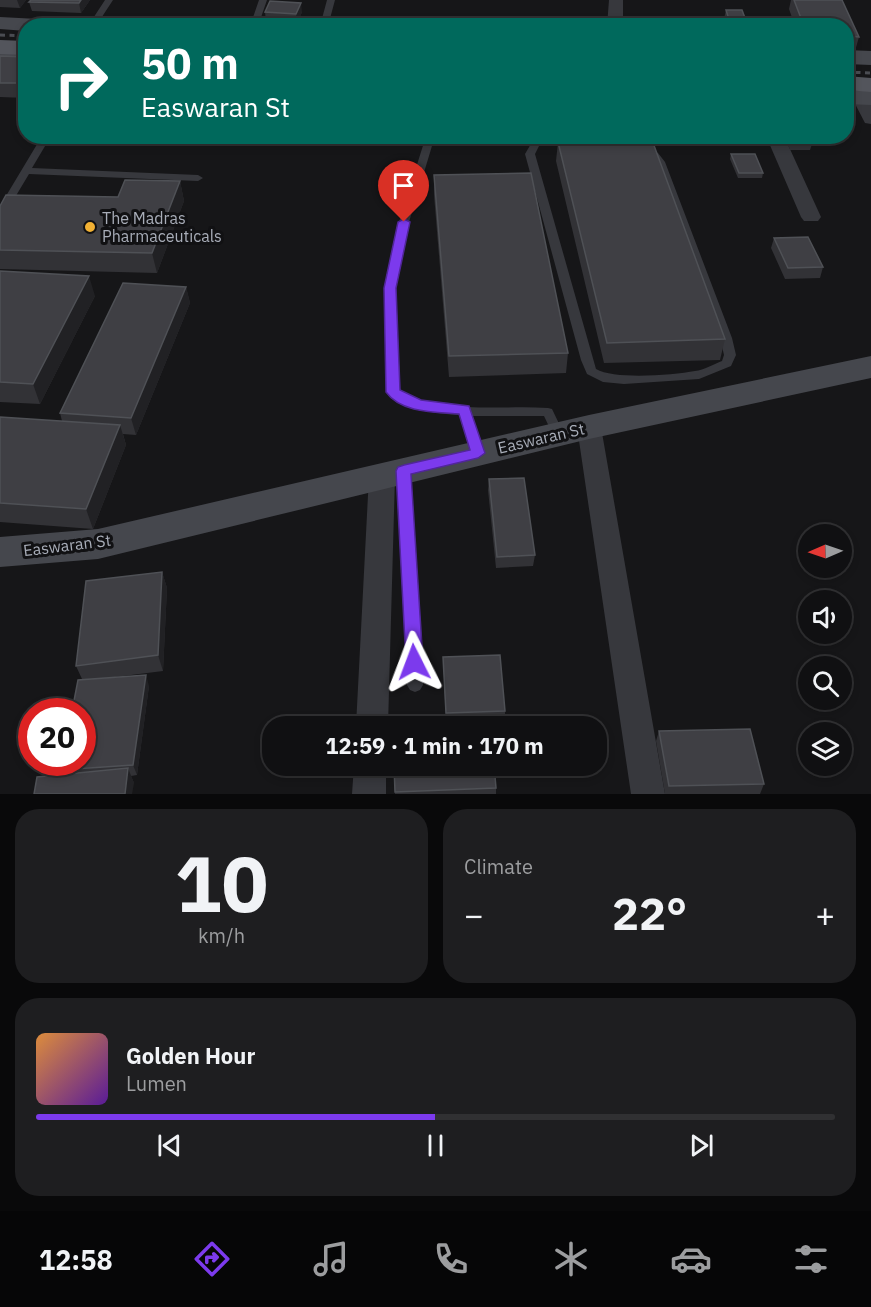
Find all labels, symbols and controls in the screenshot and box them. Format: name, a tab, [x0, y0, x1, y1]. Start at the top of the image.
text: 50 m	[141, 36, 239, 91]
icon: right	[42, 42, 120, 120]
text: Easwaran St	[141, 89, 290, 124]
pin	[378, 160, 429, 222]
icon: arrive	[387, 169, 420, 202]
place label: The Madras Pharmaceuticals	[102, 208, 222, 246]
marker: The Madras Pharmaceuticals	[83, 220, 97, 234]
street label: Easwaran St	[496, 418, 586, 458]
north arrow	[798, 524, 852, 578]
map controls	[798, 524, 852, 776]
street label: Easwaran St	[22, 530, 112, 560]
button: sound	[798, 590, 852, 644]
position arrow	[382, 630, 446, 694]
button: search	[798, 656, 852, 710]
speed limit sign: 20	[18, 698, 96, 776]
button: layers	[798, 722, 852, 776]
text: 12:59 · 1 min · 170 m	[325, 731, 544, 760]
text: 10	[175, 832, 268, 933]
text: Climate	[464, 853, 533, 880]
text: 22°	[612, 884, 687, 942]
text: −	[464, 893, 484, 936]
text: +	[815, 893, 835, 936]
text: km/h	[198, 922, 245, 949]
text: Golden Hour	[126, 1041, 255, 1070]
text: Lumen	[126, 1070, 187, 1097]
icon: previous	[153, 1129, 186, 1162]
icon: pause	[419, 1129, 452, 1162]
icon: next	[685, 1129, 718, 1162]
icon: directions	[191, 1238, 233, 1280]
icon: music	[310, 1238, 352, 1280]
icon: phone	[430, 1238, 472, 1280]
icon: climate	[550, 1238, 592, 1280]
icon: car	[670, 1238, 712, 1280]
icon: filters	[790, 1238, 832, 1280]
text: 12:58	[39, 1242, 113, 1277]

